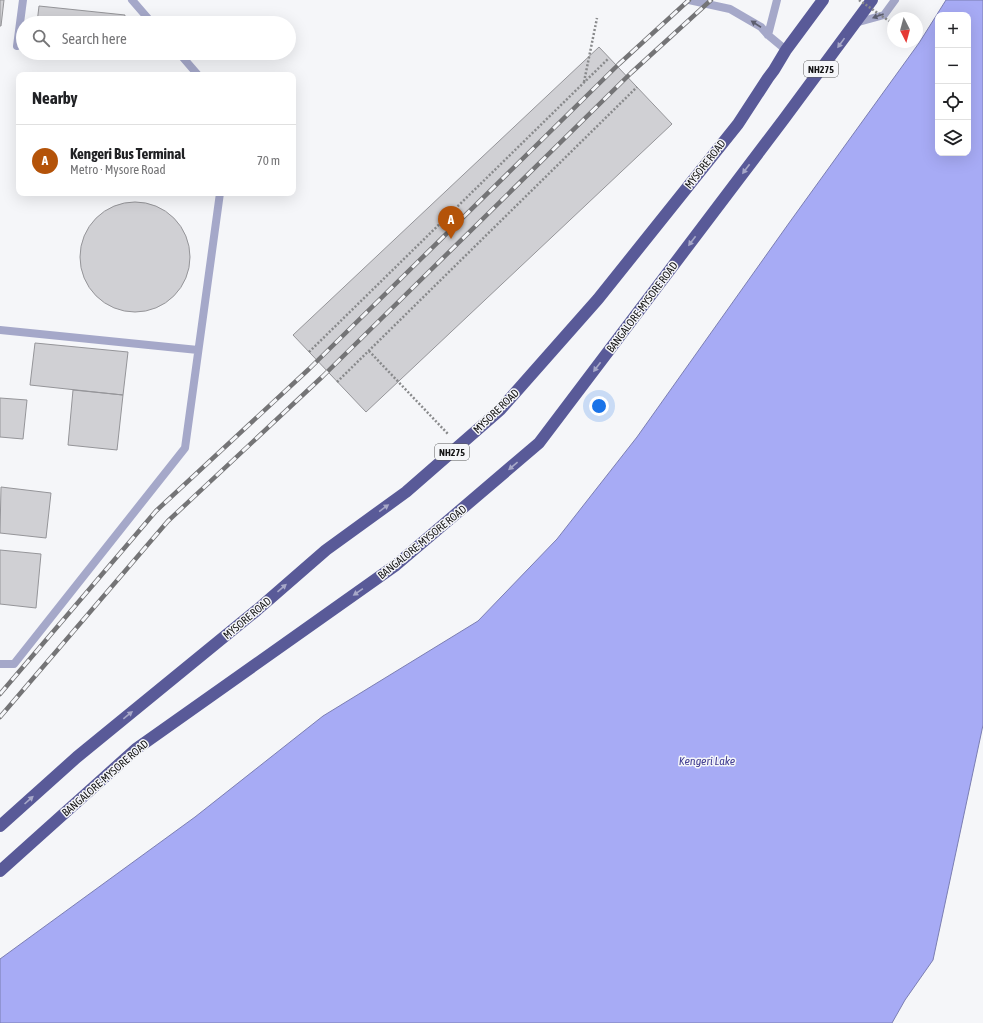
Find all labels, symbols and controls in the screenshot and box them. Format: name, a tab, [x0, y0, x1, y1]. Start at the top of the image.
north arrow	[887, 12, 923, 48]
map controls	[935, 12, 971, 156]
button: +	[935, 12, 971, 48]
one-way arrow	[872, 13, 884, 19]
search box	[16, 16, 296, 60]
one-way arrow	[751, 21, 762, 28]
icon: search	[30, 27, 52, 49]
text: Search here	[62, 30, 127, 47]
one-way arrow	[837, 37, 845, 48]
button: −	[935, 48, 971, 84]
road number: NH275	[804, 61, 838, 77]
button: locate	[935, 84, 971, 120]
text: Nearby	[32, 88, 78, 108]
button: layers	[935, 120, 971, 156]
street label: MYSORE ROAD	[682, 137, 728, 191]
text: Kengeri Bus Terminal	[70, 145, 185, 162]
text: A	[42, 153, 48, 168]
text: 70 m	[257, 153, 280, 168]
text: Metro · Mysore Road	[70, 162, 166, 177]
one-way arrow	[742, 164, 751, 175]
pin: A	[438, 206, 464, 239]
one-way arrow	[688, 236, 696, 247]
street label: BANGALORE-MYSORE ROAD	[604, 259, 680, 355]
one-way arrow	[593, 362, 601, 372]
street label: MYSORE ROAD	[471, 386, 521, 436]
your location	[589, 396, 609, 416]
road number: NH275	[435, 444, 469, 460]
one-way arrow	[507, 461, 518, 470]
street label: BANGALORE-MYSORE ROAD	[375, 503, 469, 581]
one-way arrow	[379, 504, 389, 512]
one-way arrow	[277, 583, 287, 593]
one-way arrow	[352, 588, 363, 596]
street label: MYSORE ROAD	[221, 595, 273, 641]
one-way arrow	[122, 711, 133, 720]
street label: BANGALORE-MYSORE ROAD	[60, 737, 150, 819]
water label: Kengeri Lake	[679, 754, 736, 768]
one-way arrow	[24, 795, 34, 804]

